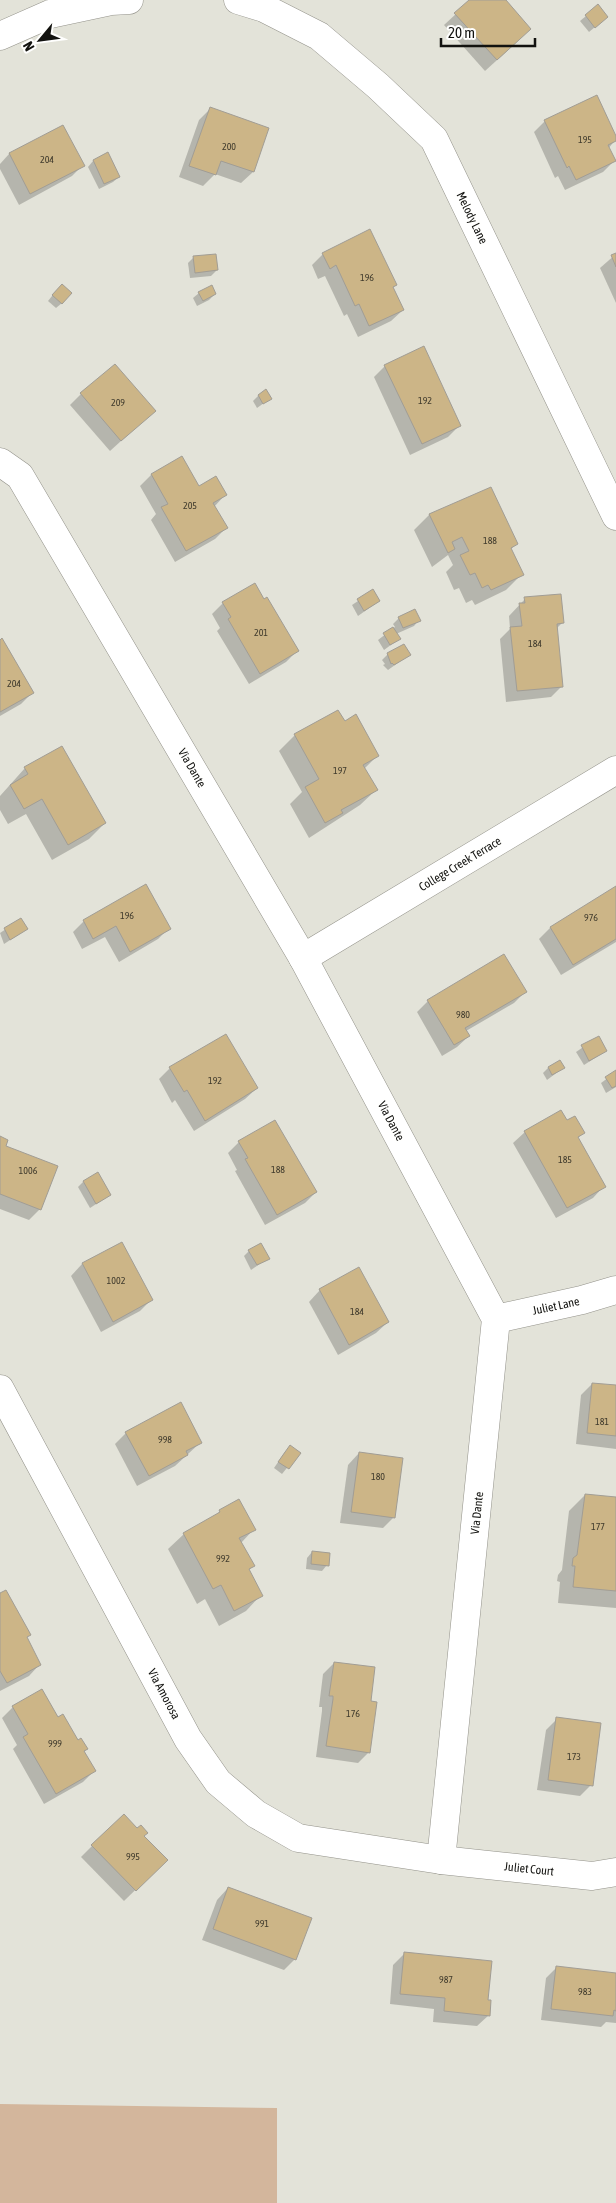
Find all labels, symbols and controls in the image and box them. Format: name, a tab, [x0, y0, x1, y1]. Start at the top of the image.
north arrow	[15, 15, 65, 65]
scale bar	[441, 15, 535, 47]
text: 20 m	[448, 24, 475, 41]
text: N	[20, 39, 38, 54]
house number: 195	[578, 134, 592, 145]
house number: 200	[222, 141, 236, 152]
house number: 204	[40, 154, 54, 165]
street label: Melody Lane	[453, 190, 491, 246]
house number: 196	[360, 272, 374, 283]
house number: 192	[418, 395, 432, 406]
house number: 209	[111, 397, 125, 408]
house number: 205	[183, 500, 197, 511]
house number: 188	[483, 535, 497, 546]
house number: 201	[254, 627, 268, 638]
house number: 184	[528, 638, 542, 649]
house number: 204	[7, 678, 21, 689]
street label: Via Dante	[175, 746, 209, 790]
house number: 197	[333, 765, 347, 776]
street label: College Creek Terrace	[416, 834, 504, 894]
house number: 196	[120, 910, 134, 921]
house number: 976	[584, 912, 598, 923]
house number: 980	[456, 1009, 470, 1020]
house number: 192	[208, 1075, 222, 1086]
street label: Via Dante	[375, 1099, 407, 1143]
house number: 185	[558, 1154, 572, 1165]
house number: 188	[271, 1164, 285, 1175]
house number: 1006	[19, 1165, 38, 1176]
house number: 1002	[107, 1275, 126, 1286]
street label: Juliet Lane	[531, 1294, 581, 1318]
house number: 184	[350, 1306, 364, 1317]
house number: 181	[595, 1416, 609, 1427]
house number: 998	[158, 1434, 172, 1445]
house number: 180	[371, 1471, 385, 1482]
street label: Via Dante	[468, 1491, 486, 1535]
house number: 177	[591, 1521, 605, 1532]
house number: 992	[216, 1553, 230, 1564]
street label: Via Amorosa	[145, 1666, 183, 1722]
house number: 176	[346, 1708, 360, 1719]
house number: 999	[48, 1738, 62, 1749]
house number: 173	[567, 1751, 581, 1762]
house number: 995	[126, 1851, 140, 1862]
street label: Juliet Court	[503, 1859, 555, 1879]
house number: 991	[255, 1918, 269, 1929]
house number: 987	[439, 1974, 453, 1985]
house number: 983	[578, 1986, 592, 1997]

